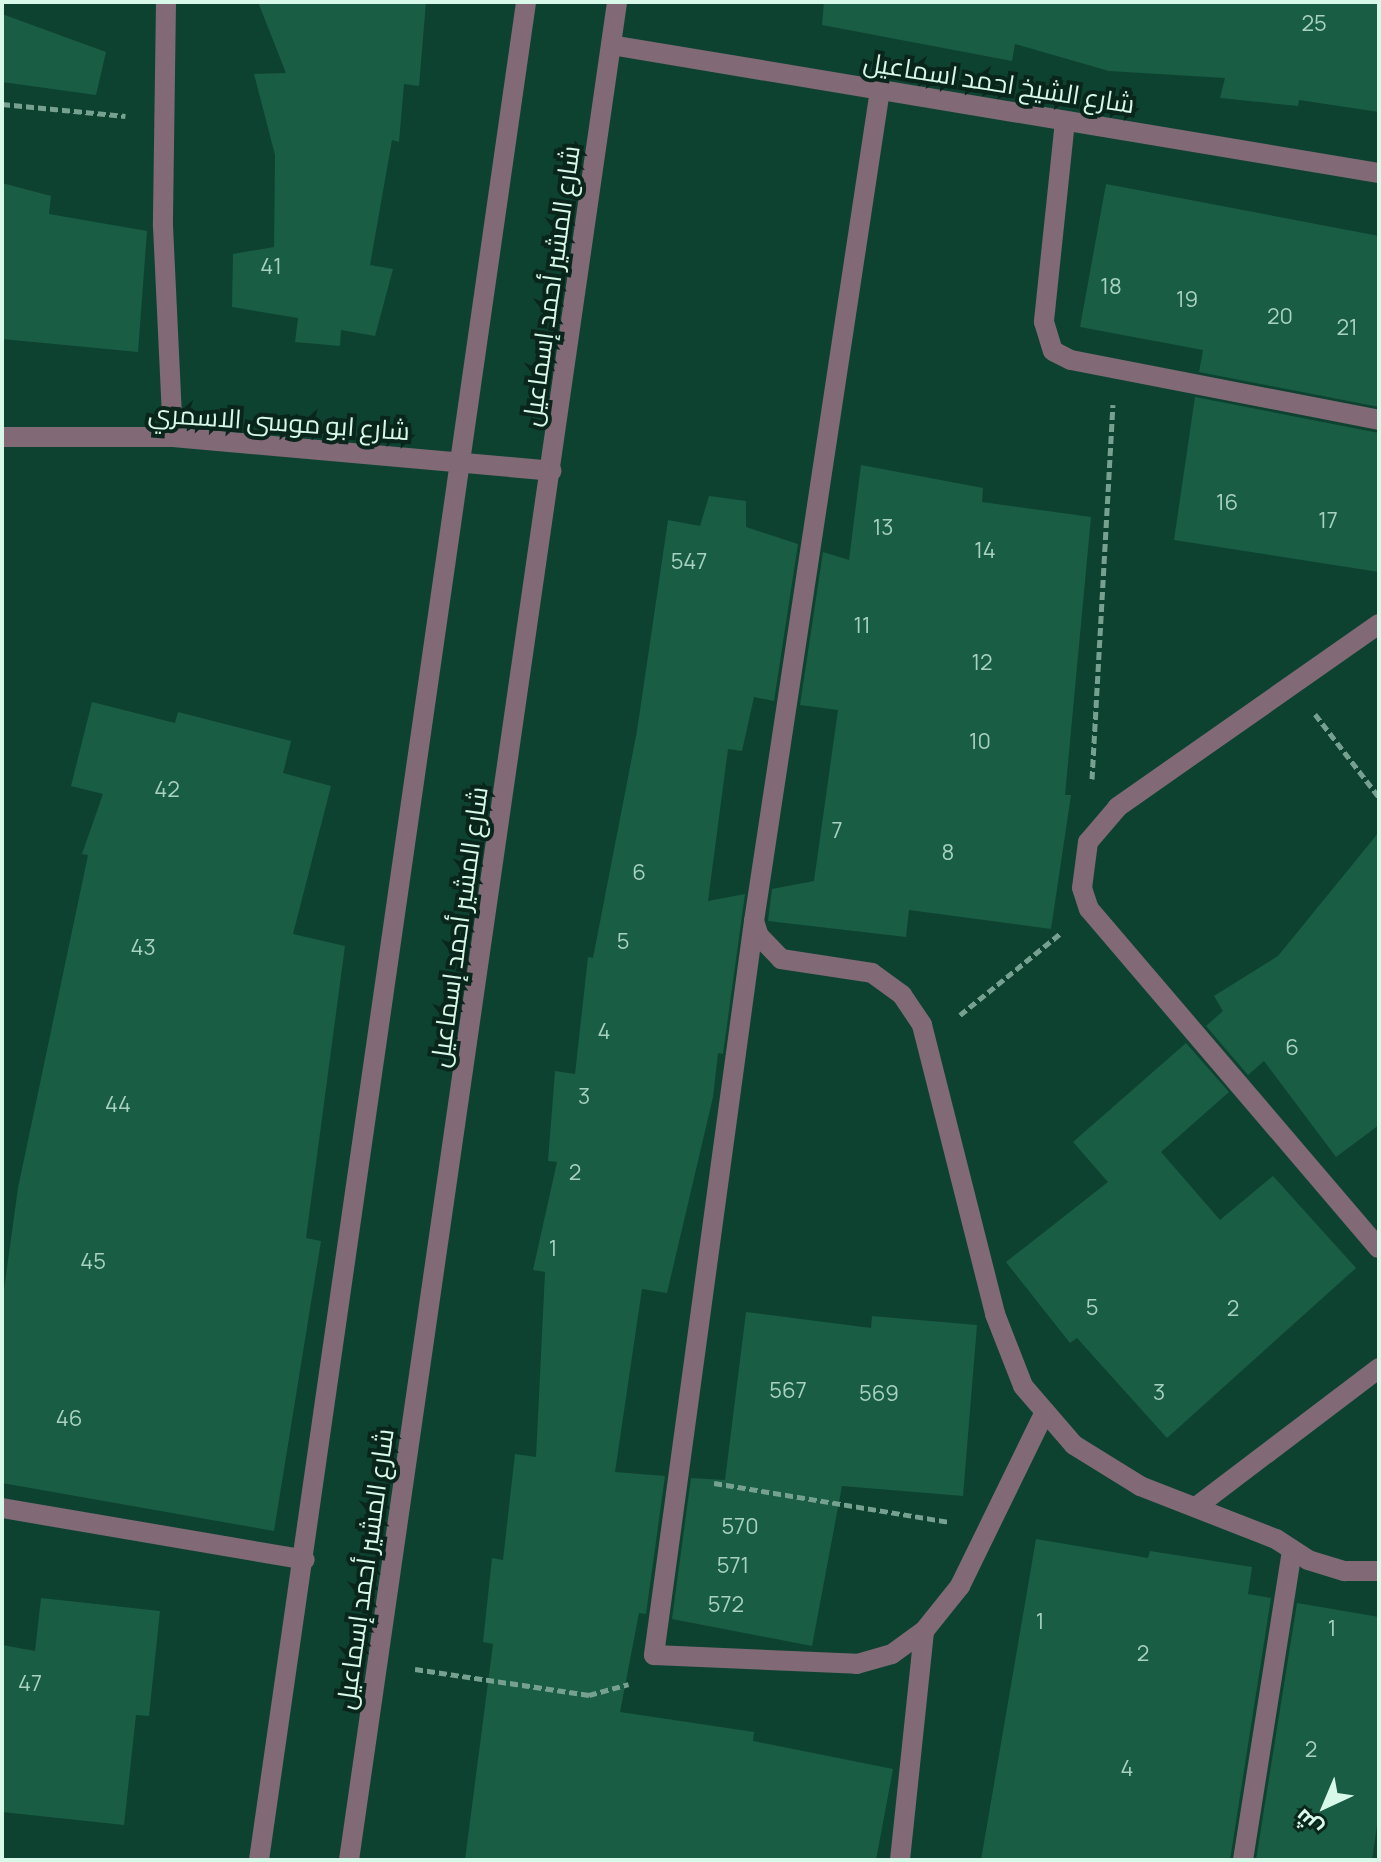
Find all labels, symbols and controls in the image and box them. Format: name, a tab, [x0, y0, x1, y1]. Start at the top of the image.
house number: 25	[1301, 11, 1327, 37]
street label: شارع الشيخ احمد اسماعيل	[861, 46, 1137, 120]
street label: شارع المشير أحمد إسماعيل	[516, 144, 586, 428]
house number: 41	[260, 254, 282, 280]
house number: 18	[1100, 274, 1122, 300]
house number: 19	[1176, 287, 1198, 313]
house number: 20	[1267, 304, 1293, 330]
house number: 21	[1336, 315, 1358, 341]
street label: شارع ابو موسى الاسمري	[147, 397, 411, 447]
house number: 16	[1216, 490, 1238, 516]
house number: 17	[1318, 508, 1338, 534]
house number: 13	[873, 515, 893, 541]
house number: 14	[974, 538, 996, 564]
house number: 547	[671, 549, 707, 575]
house number: 11	[853, 613, 871, 639]
house number: 12	[971, 650, 993, 676]
house number: 10	[969, 729, 991, 755]
house number: 42	[154, 777, 180, 803]
street label: شارع المشير أحمد إسماعيل	[424, 785, 494, 1069]
house number: 7	[831, 818, 843, 844]
house number: 8	[942, 840, 954, 866]
house number: 6	[632, 860, 646, 886]
house number: 5	[617, 929, 629, 955]
house number: 43	[130, 935, 156, 961]
house number: 4	[598, 1019, 610, 1045]
house number: 6	[1285, 1035, 1299, 1061]
house number: 3	[578, 1084, 590, 1110]
house number: 44	[105, 1092, 131, 1118]
house number: 2	[569, 1160, 581, 1186]
house number: 1	[549, 1236, 557, 1262]
house number: 45	[80, 1249, 106, 1275]
house number: 5	[1086, 1295, 1098, 1321]
house number: 2	[1227, 1296, 1239, 1322]
house number: 567	[769, 1378, 807, 1404]
house number: 3	[1153, 1380, 1165, 1406]
house number: 569	[859, 1381, 899, 1407]
house number: 46	[56, 1406, 82, 1432]
street label: شارع المشير أحمد إسماعيل	[330, 1427, 400, 1711]
house number: 570	[721, 1514, 759, 1540]
house number: 571	[717, 1553, 749, 1579]
house number: 572	[708, 1592, 744, 1618]
house number: 1	[1036, 1609, 1044, 1635]
house number: 1	[1328, 1616, 1336, 1642]
house number: 2	[1137, 1641, 1149, 1667]
house number: 47	[18, 1671, 42, 1697]
house number: 2	[1305, 1737, 1317, 1763]
house number: 4	[1121, 1756, 1133, 1782]
north arrow	[1285, 1766, 1365, 1846]
text: ش	[1288, 1803, 1329, 1844]

